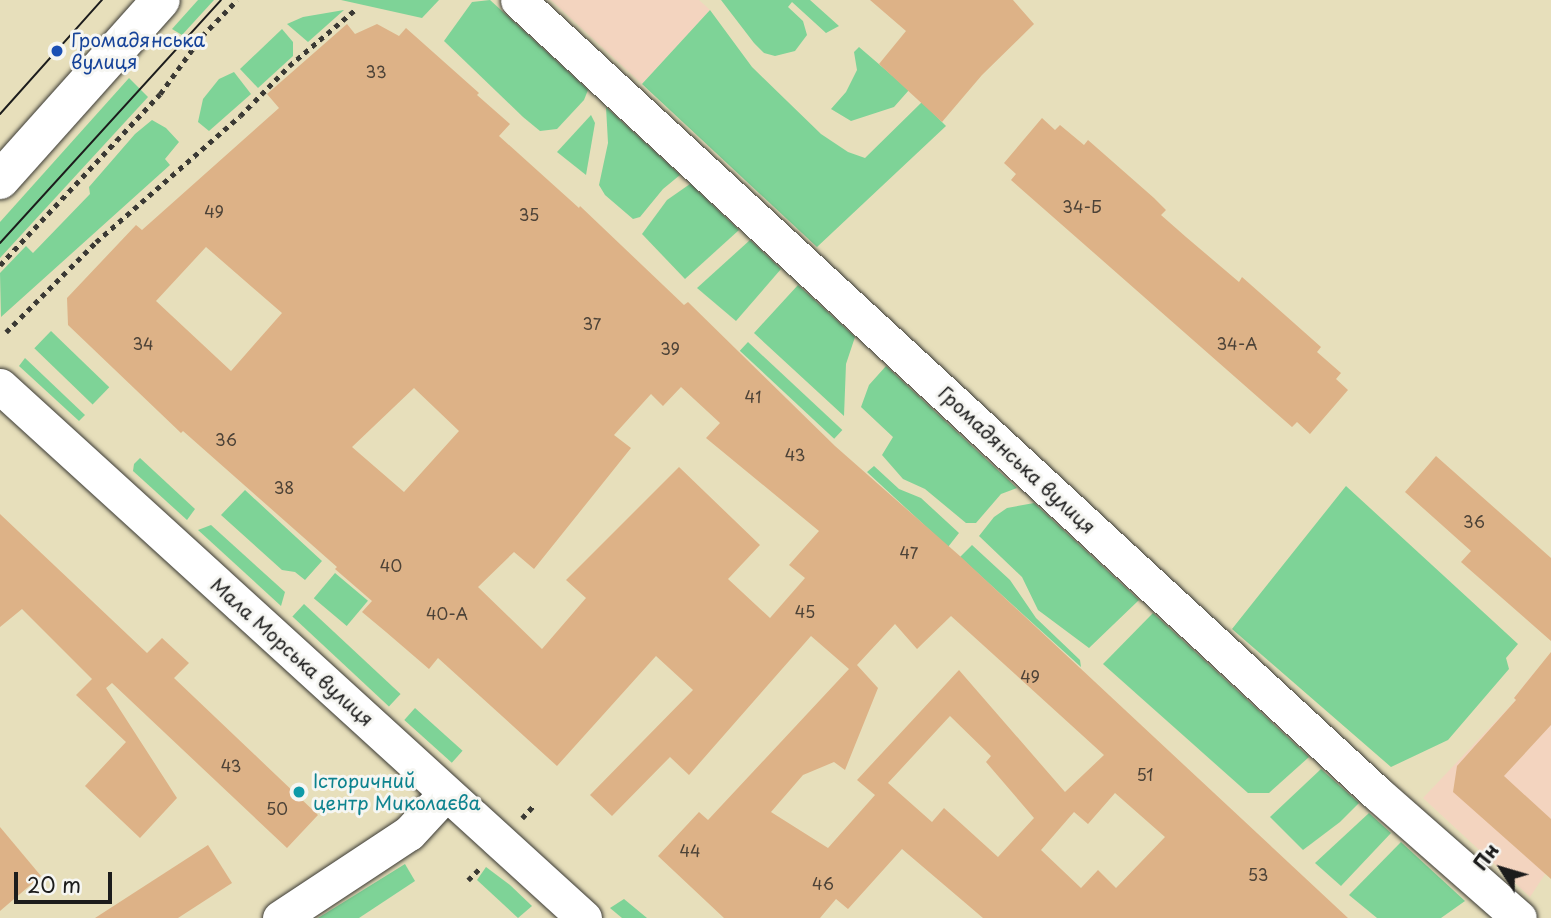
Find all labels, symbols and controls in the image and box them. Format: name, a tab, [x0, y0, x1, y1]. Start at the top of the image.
place label: Громадянська вулиця	[71, 29, 205, 73]
marker: Громадянська вулиця	[49, 43, 65, 59]
house number: 33	[365, 61, 387, 81]
house number: 34-Б	[1062, 196, 1102, 216]
house number: 49	[204, 201, 224, 221]
house number: 35	[519, 204, 539, 224]
house number: 37	[583, 313, 601, 333]
house number: 34	[132, 333, 154, 353]
house number: 34-A	[1217, 333, 1257, 353]
house number: 39	[660, 338, 680, 358]
street label: Громадянська вулиця	[934, 381, 1100, 539]
house number: 41	[745, 386, 761, 406]
house number: 36	[215, 429, 237, 449]
house number: 43	[785, 444, 805, 464]
house number: 38	[274, 477, 294, 497]
house number: 36	[1463, 511, 1485, 531]
house number: 47	[900, 542, 918, 562]
house number: 40	[380, 555, 402, 575]
street label: Мала Морська вулиця	[206, 573, 378, 731]
house number: 45	[795, 601, 815, 621]
house number: 40-А	[426, 603, 468, 623]
house number: 49	[1020, 666, 1040, 686]
house number: 43	[221, 755, 241, 775]
house number: 51	[1136, 764, 1154, 784]
place label: Історичний центр Миколаєва	[313, 770, 481, 814]
marker: Історичний центр Миколаєва	[291, 784, 307, 800]
house number: 50	[266, 798, 288, 818]
north arrow	[1467, 834, 1537, 904]
text: Пн	[1466, 837, 1505, 876]
house number: 44	[679, 840, 701, 860]
scale bar	[18, 858, 116, 902]
house number: 53	[1248, 864, 1268, 884]
text: 20 m	[27, 868, 81, 900]
house number: 46	[812, 873, 834, 893]

